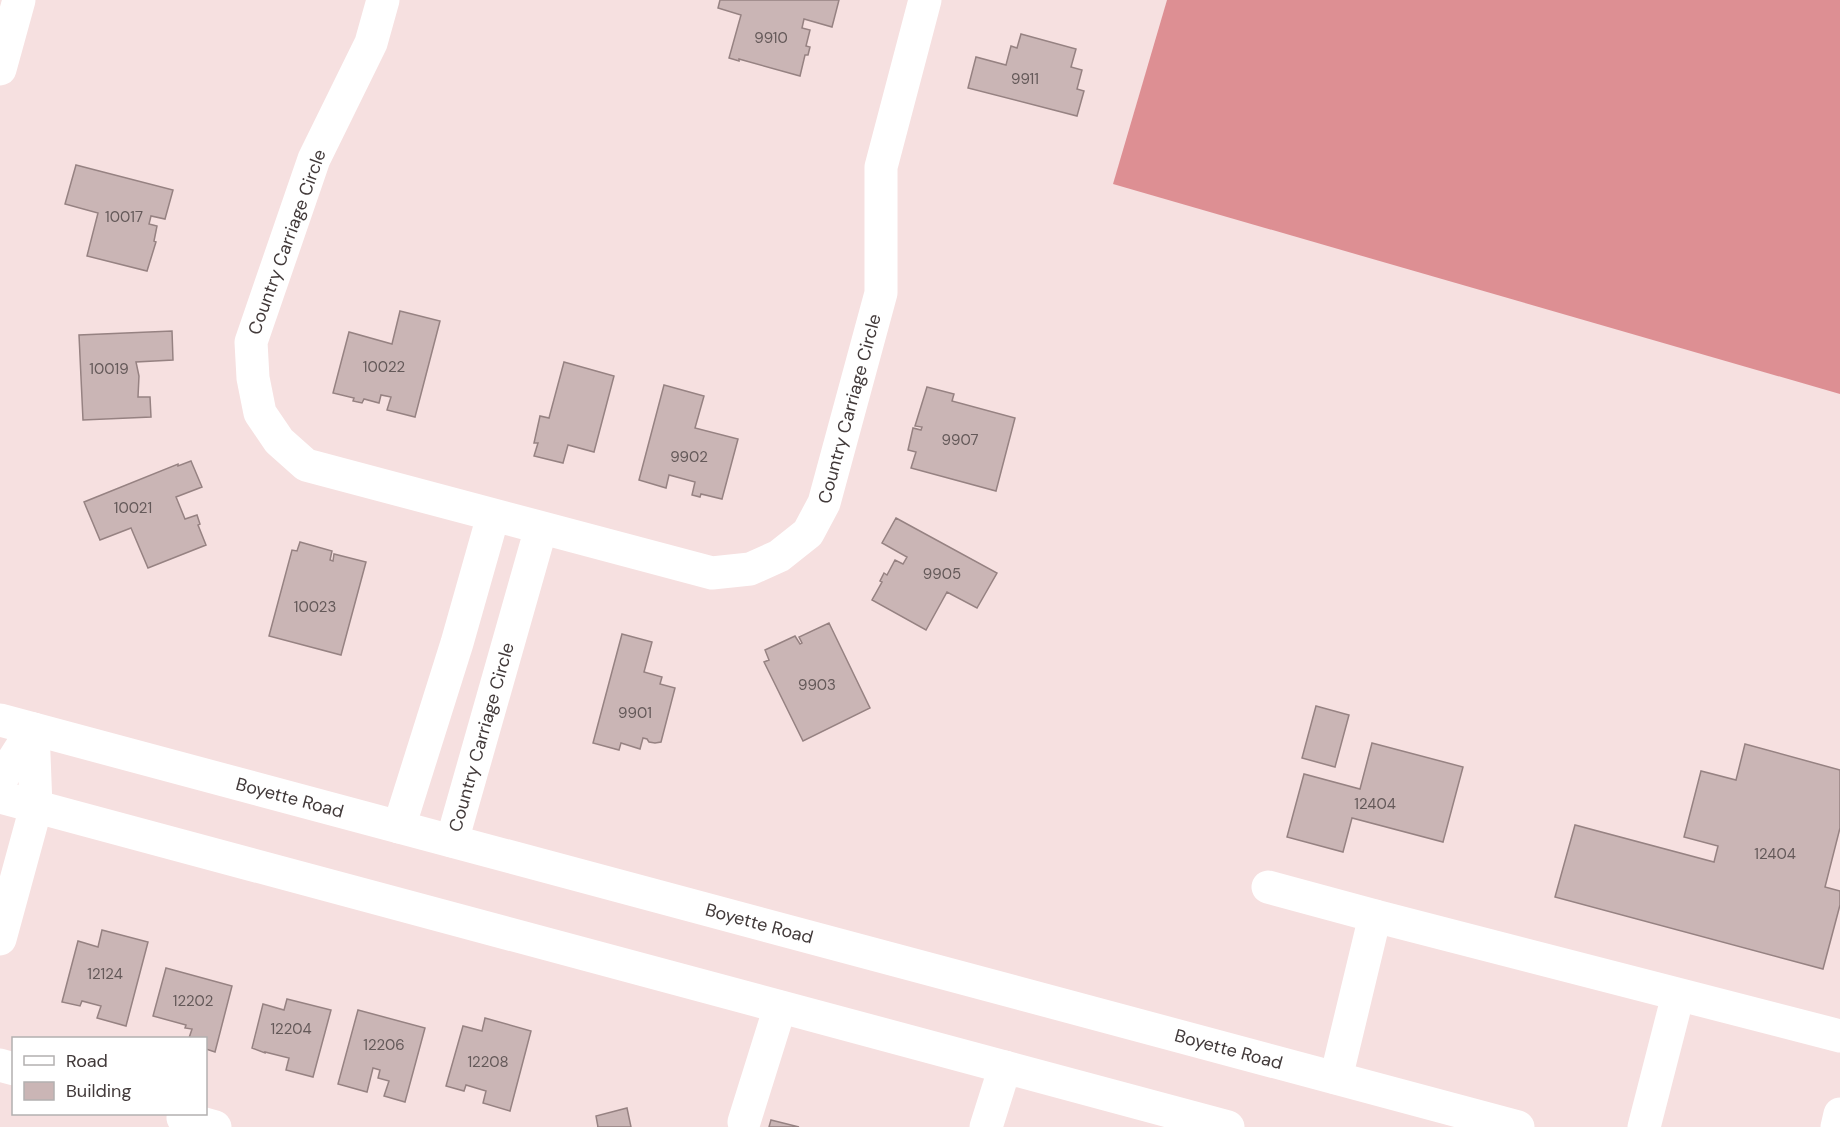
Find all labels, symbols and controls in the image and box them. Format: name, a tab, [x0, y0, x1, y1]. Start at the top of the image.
house number: 9910	[754, 28, 788, 48]
house number: 9911	[1011, 69, 1039, 89]
street label: Country Carriage Circle	[242, 146, 332, 338]
house number: 10017	[105, 207, 143, 227]
street label: Country Carriage Circle	[812, 311, 887, 506]
house number: 10022	[363, 357, 405, 377]
house number: 10019	[89, 359, 129, 379]
house number: 9907	[942, 430, 978, 450]
house number: 9902	[670, 447, 708, 467]
house number: 10021	[114, 498, 152, 518]
house number: 9905	[923, 564, 961, 584]
house number: 10023	[294, 597, 336, 617]
street label: Country Carriage Circle	[443, 640, 520, 835]
house number: 9903	[798, 675, 836, 695]
house number: 9901	[618, 703, 652, 723]
street label: Boyette Road	[233, 772, 346, 824]
house number: 12404	[1354, 794, 1396, 814]
house number: 12404	[1754, 844, 1796, 864]
street label: Boyette Road	[703, 898, 816, 949]
house number: 12124	[87, 964, 123, 984]
house number: 12202	[173, 991, 213, 1011]
house number: 12204	[270, 1019, 312, 1039]
street label: Boyette Road	[1172, 1023, 1285, 1075]
house number: 12206	[363, 1035, 405, 1055]
legend	[12, 1037, 207, 1115]
text: Road	[66, 1049, 108, 1073]
house number: 12208	[467, 1052, 509, 1072]
text: Building	[66, 1079, 131, 1103]

